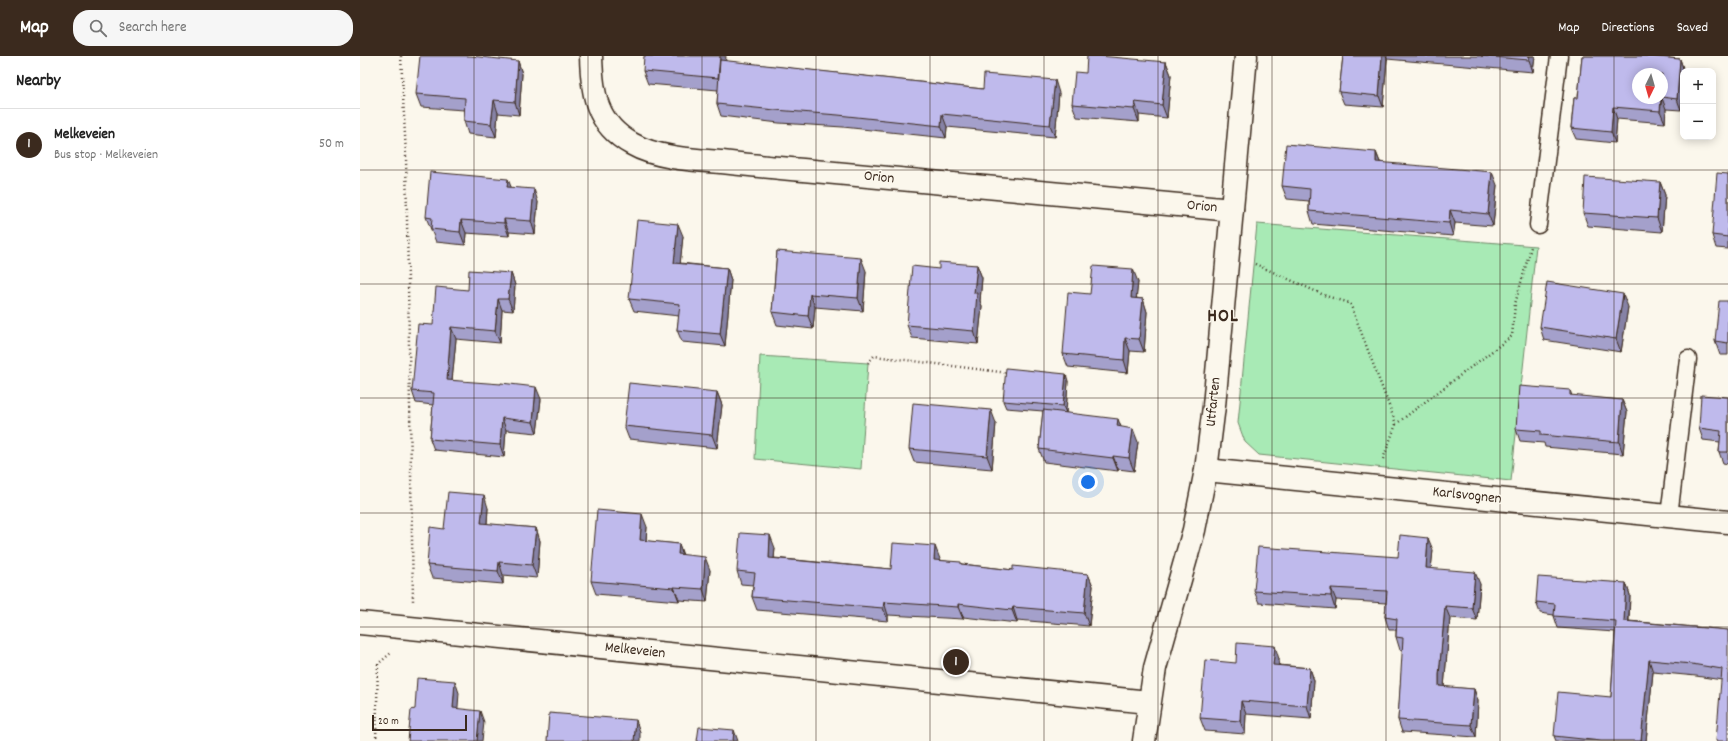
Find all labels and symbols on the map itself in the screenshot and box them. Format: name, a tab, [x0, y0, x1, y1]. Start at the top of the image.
north arrow	[1632, 68, 1668, 104]
street label: Orion	[863, 165, 895, 191]
street label: Orion	[1186, 195, 1218, 219]
district label: HOL	[1207, 304, 1239, 331]
street label: Utfarten	[1200, 376, 1228, 428]
your location	[1078, 472, 1098, 492]
street label: Karlsvognen	[1431, 481, 1503, 511]
street label: Melkeveien	[604, 637, 666, 665]
pin: 1	[943, 647, 969, 677]
scale bar	[372, 713, 467, 732]

